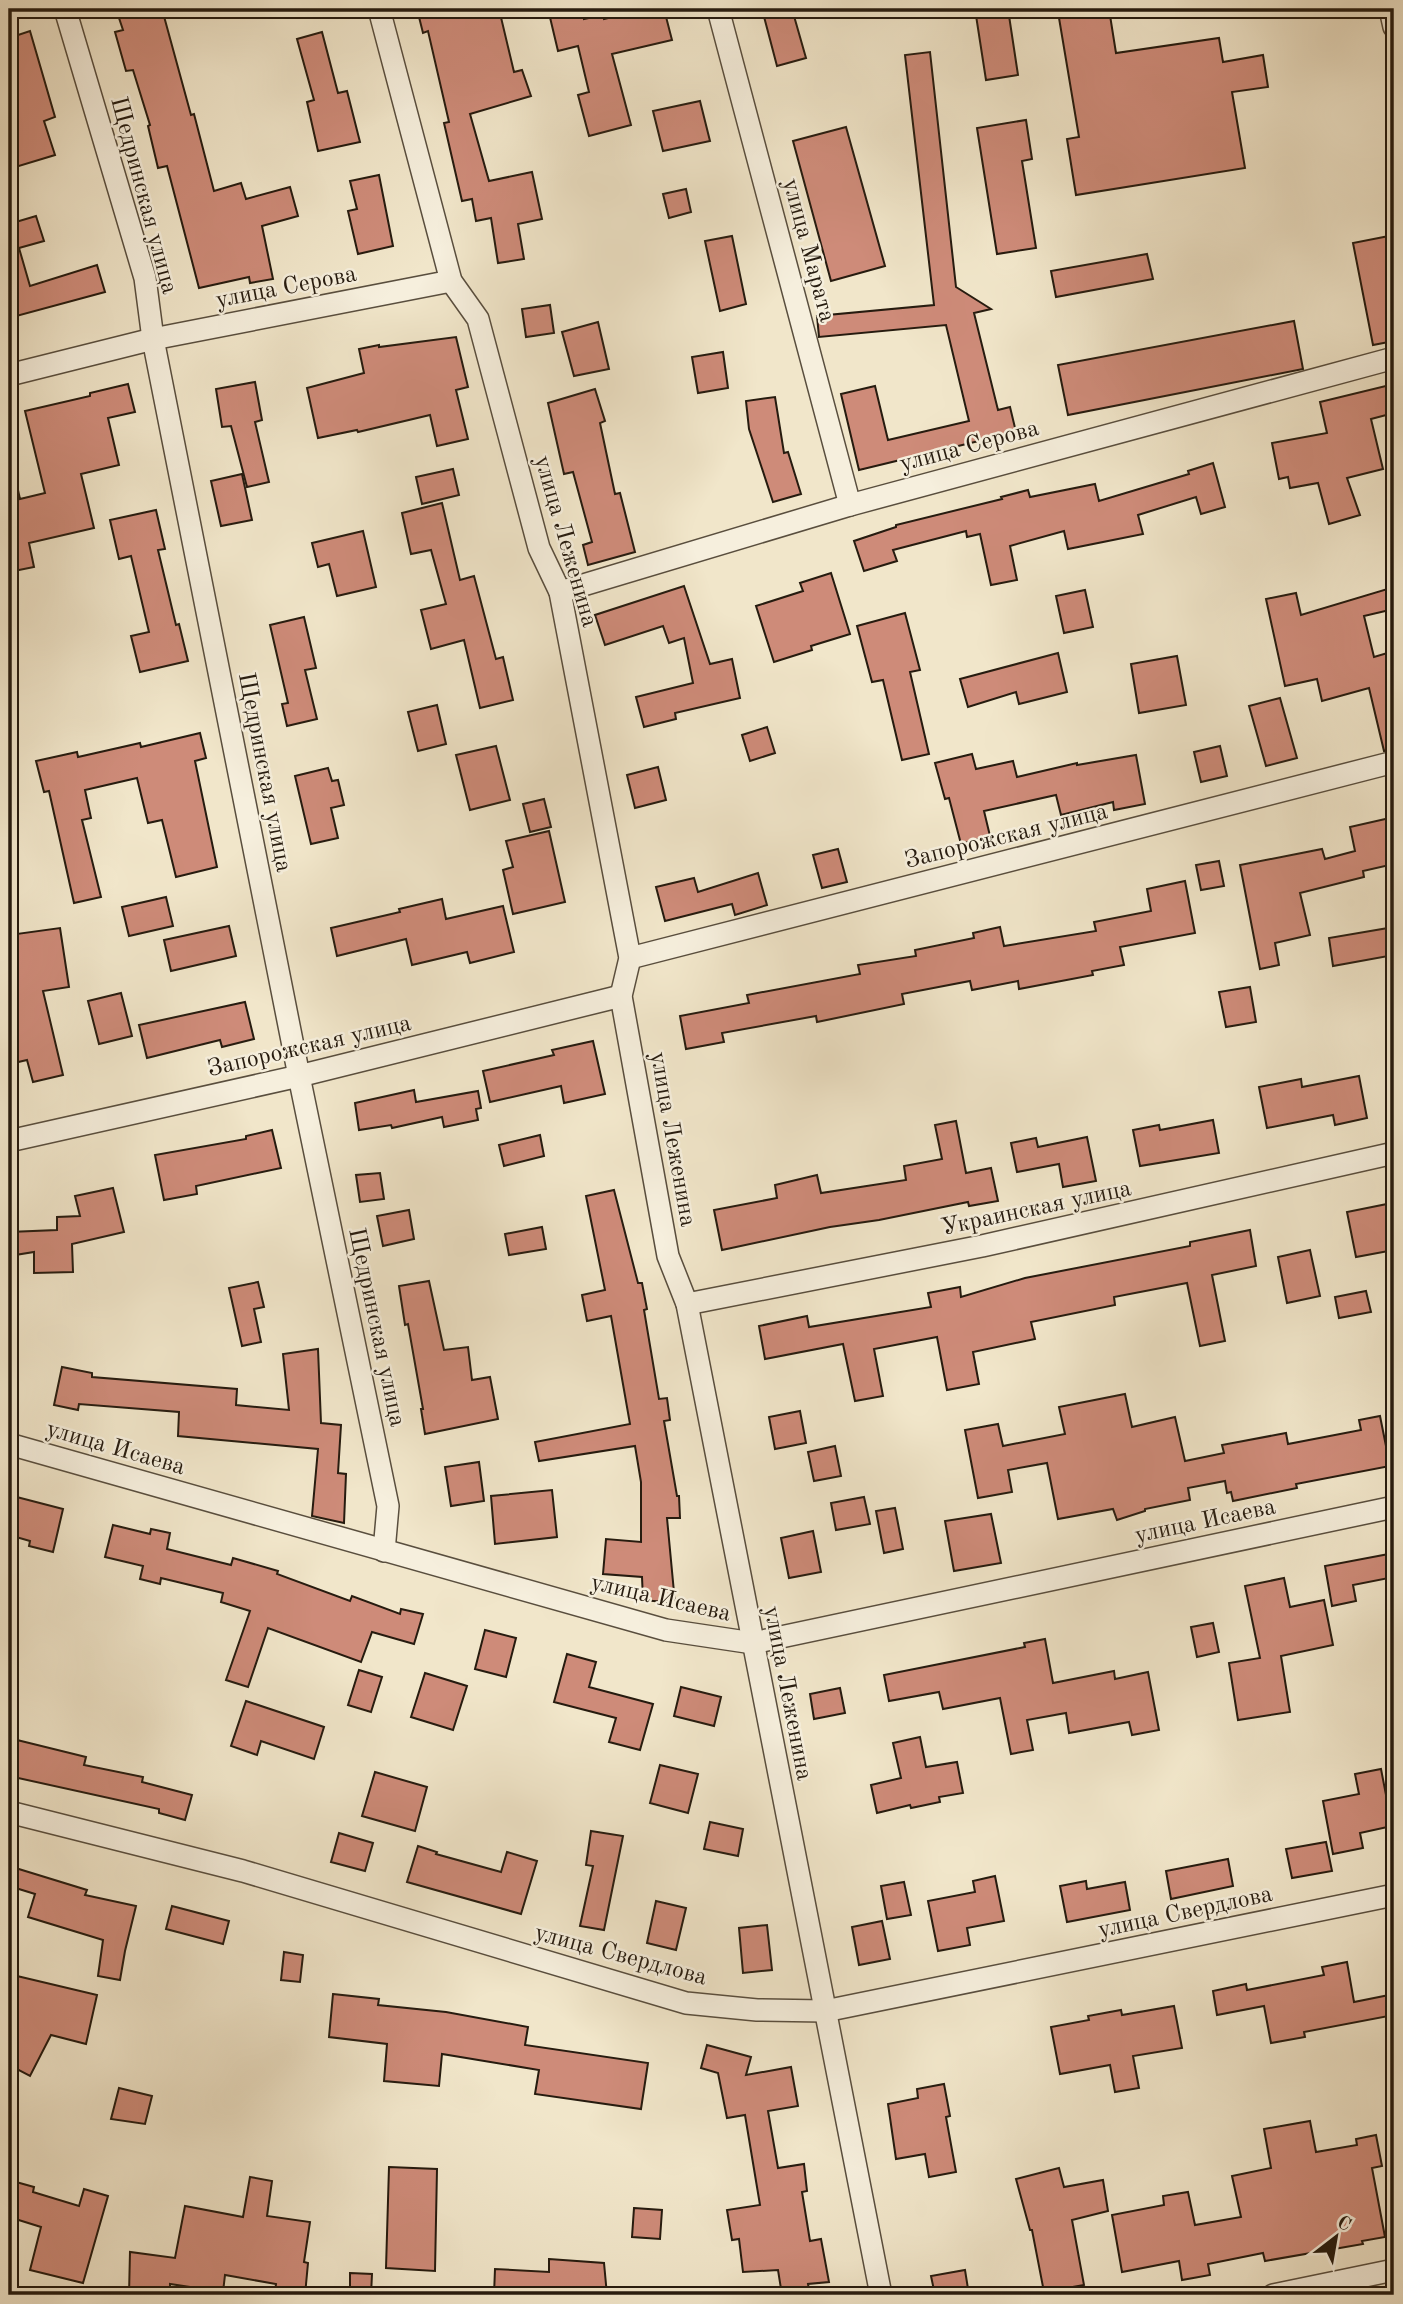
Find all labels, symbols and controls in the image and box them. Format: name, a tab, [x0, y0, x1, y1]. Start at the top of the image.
street label: Щедринская улица	[105, 94, 181, 297]
street label: улица Марата	[777, 176, 839, 325]
street label: улица Серова	[214, 263, 359, 313]
street label: улица Серова	[897, 417, 1042, 477]
street label: улица Леженина	[529, 453, 601, 630]
street label: Щедринская улица	[233, 670, 295, 874]
street label: Запорожская улица	[902, 800, 1111, 874]
street label: Запорожская улица	[205, 1012, 414, 1082]
street label: улица Леженина	[645, 1050, 699, 1229]
street label: Украинская улица	[939, 1177, 1134, 1241]
street label: Щедринская улица	[343, 1226, 409, 1429]
street label: улица Исаева	[43, 1418, 188, 1480]
street label: улица Исаева	[1133, 1495, 1278, 1549]
street label: улица Исаева	[588, 1571, 733, 1627]
street label: улица Леженина	[758, 1604, 816, 1783]
street label: улица Свердлова	[1096, 1883, 1275, 1943]
street label: улица Свердлова	[532, 1921, 710, 1991]
north arrow	[1302, 2202, 1372, 2272]
text: С	[1333, 2213, 1354, 2236]

